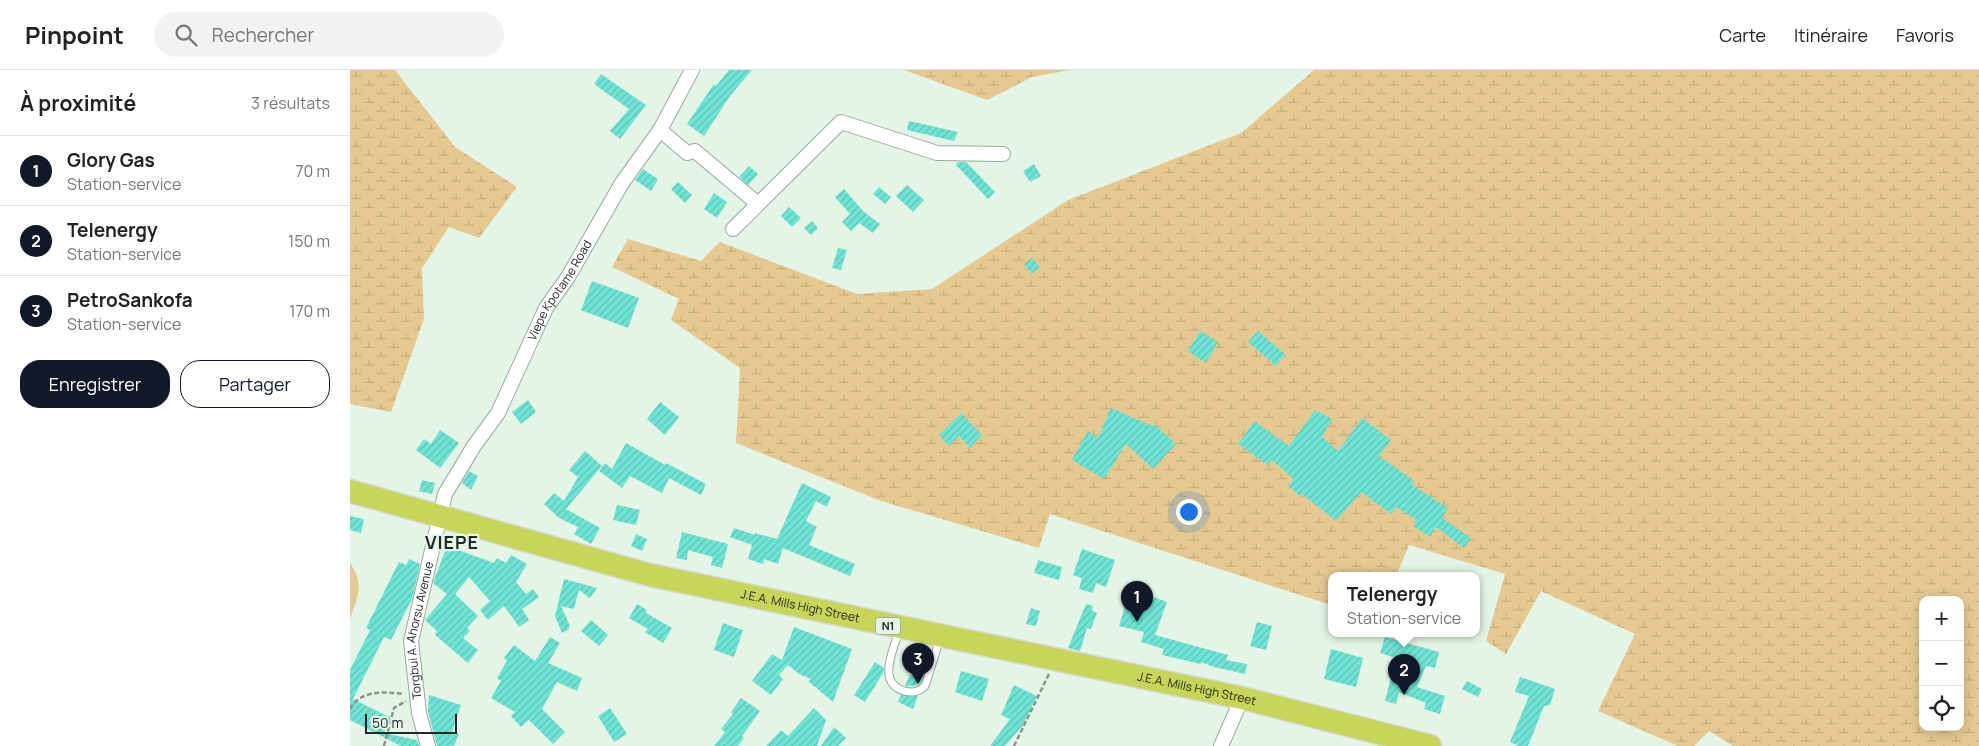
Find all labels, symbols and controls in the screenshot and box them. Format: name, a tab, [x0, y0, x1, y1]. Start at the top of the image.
search box	[154, 12, 504, 57]
text: Pinpoint	[25, 18, 124, 51]
icon: search	[172, 21, 200, 49]
text: Rechercher	[212, 22, 314, 48]
text: Carte	[1719, 23, 1766, 47]
text: Itinéraire	[1794, 23, 1868, 47]
text: Favoris	[1896, 23, 1954, 47]
text: À proximité	[20, 89, 136, 117]
text: 3 résultats	[251, 92, 330, 114]
text: Glory Gas	[67, 147, 155, 173]
text: 1	[32, 160, 40, 182]
text: 70 m	[295, 160, 330, 182]
text: Station-service	[67, 173, 181, 195]
text: Telenergy	[67, 217, 158, 243]
text: 2	[31, 230, 41, 252]
text: 150 m	[288, 230, 330, 252]
street label: Viepe Kpotame Road	[523, 237, 595, 343]
text: Station-service	[67, 243, 181, 265]
text: PetroSankofa	[67, 287, 193, 313]
text: 3	[31, 300, 41, 322]
text: 170 m	[289, 300, 330, 322]
text: Station-service	[67, 313, 181, 335]
button: Enregistrer	[20, 360, 170, 408]
button: Partager	[180, 360, 330, 408]
your location	[1176, 499, 1202, 525]
district label: VIEPE	[425, 530, 479, 554]
street label: Torgbui A. Ahorsu Avenue	[402, 560, 437, 700]
popup	[1328, 572, 1480, 637]
pin: 1	[1121, 581, 1153, 622]
text: Telenergy	[1347, 581, 1437, 607]
street label: J.E.A. Mills High Street	[739, 585, 862, 626]
map controls	[1919, 596, 1964, 731]
button: +	[1919, 596, 1964, 641]
text: Station-service	[1347, 607, 1461, 629]
road number: N1	[876, 618, 900, 634]
button: −	[1919, 641, 1964, 686]
pin: 3	[902, 643, 934, 684]
pin: 2	[1388, 654, 1420, 695]
street label: J.E.A. Mills High Street	[1136, 667, 1258, 709]
button: locate	[1919, 686, 1964, 731]
scale bar	[365, 711, 458, 734]
text: 50 m	[372, 713, 403, 732]

